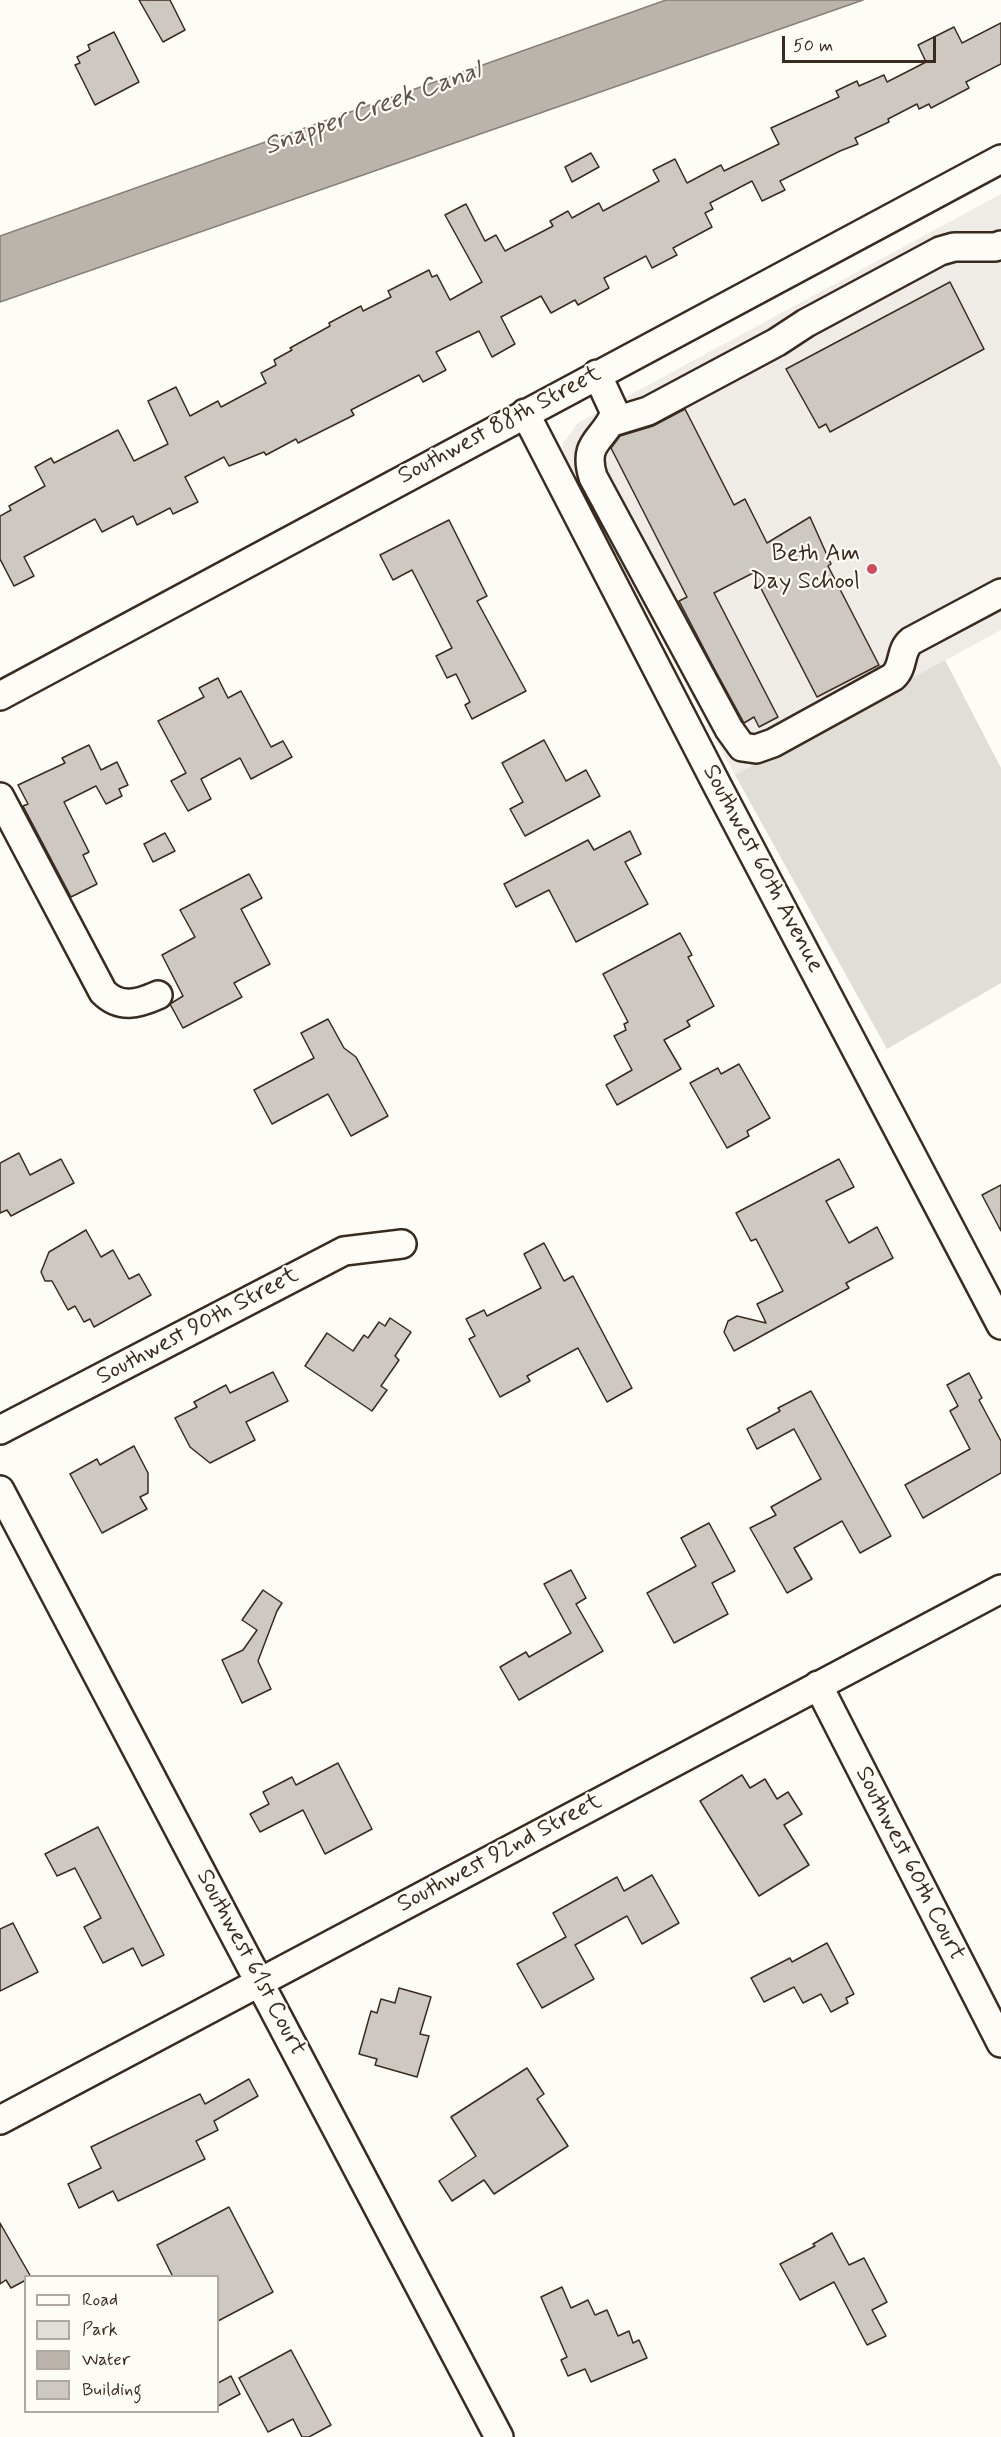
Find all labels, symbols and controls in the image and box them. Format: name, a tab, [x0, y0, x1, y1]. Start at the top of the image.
scale bar	[785, 24, 940, 62]
text: 50 m	[793, 34, 833, 58]
water label: Snapper Creek Canal	[260, 56, 486, 164]
street label: Southwest 88th Street	[394, 360, 606, 492]
place label: Beth Am Day School	[750, 541, 860, 597]
marker: Beth Am Day School	[865, 562, 879, 576]
street label: Southwest 60th Avenue	[695, 760, 829, 978]
street label: Southwest 90th Street	[92, 1262, 304, 1392]
street label: Southwest 60th Court	[848, 1762, 970, 1966]
street label: Southwest 92nd Street	[393, 1788, 607, 1920]
street label: Southwest 61st Court	[189, 1865, 311, 2061]
legend	[24, 2275, 219, 2413]
text: Road	[82, 2288, 118, 2312]
text: Park	[82, 2318, 118, 2342]
text: Water	[82, 2348, 130, 2372]
text: Building	[82, 2378, 142, 2402]

